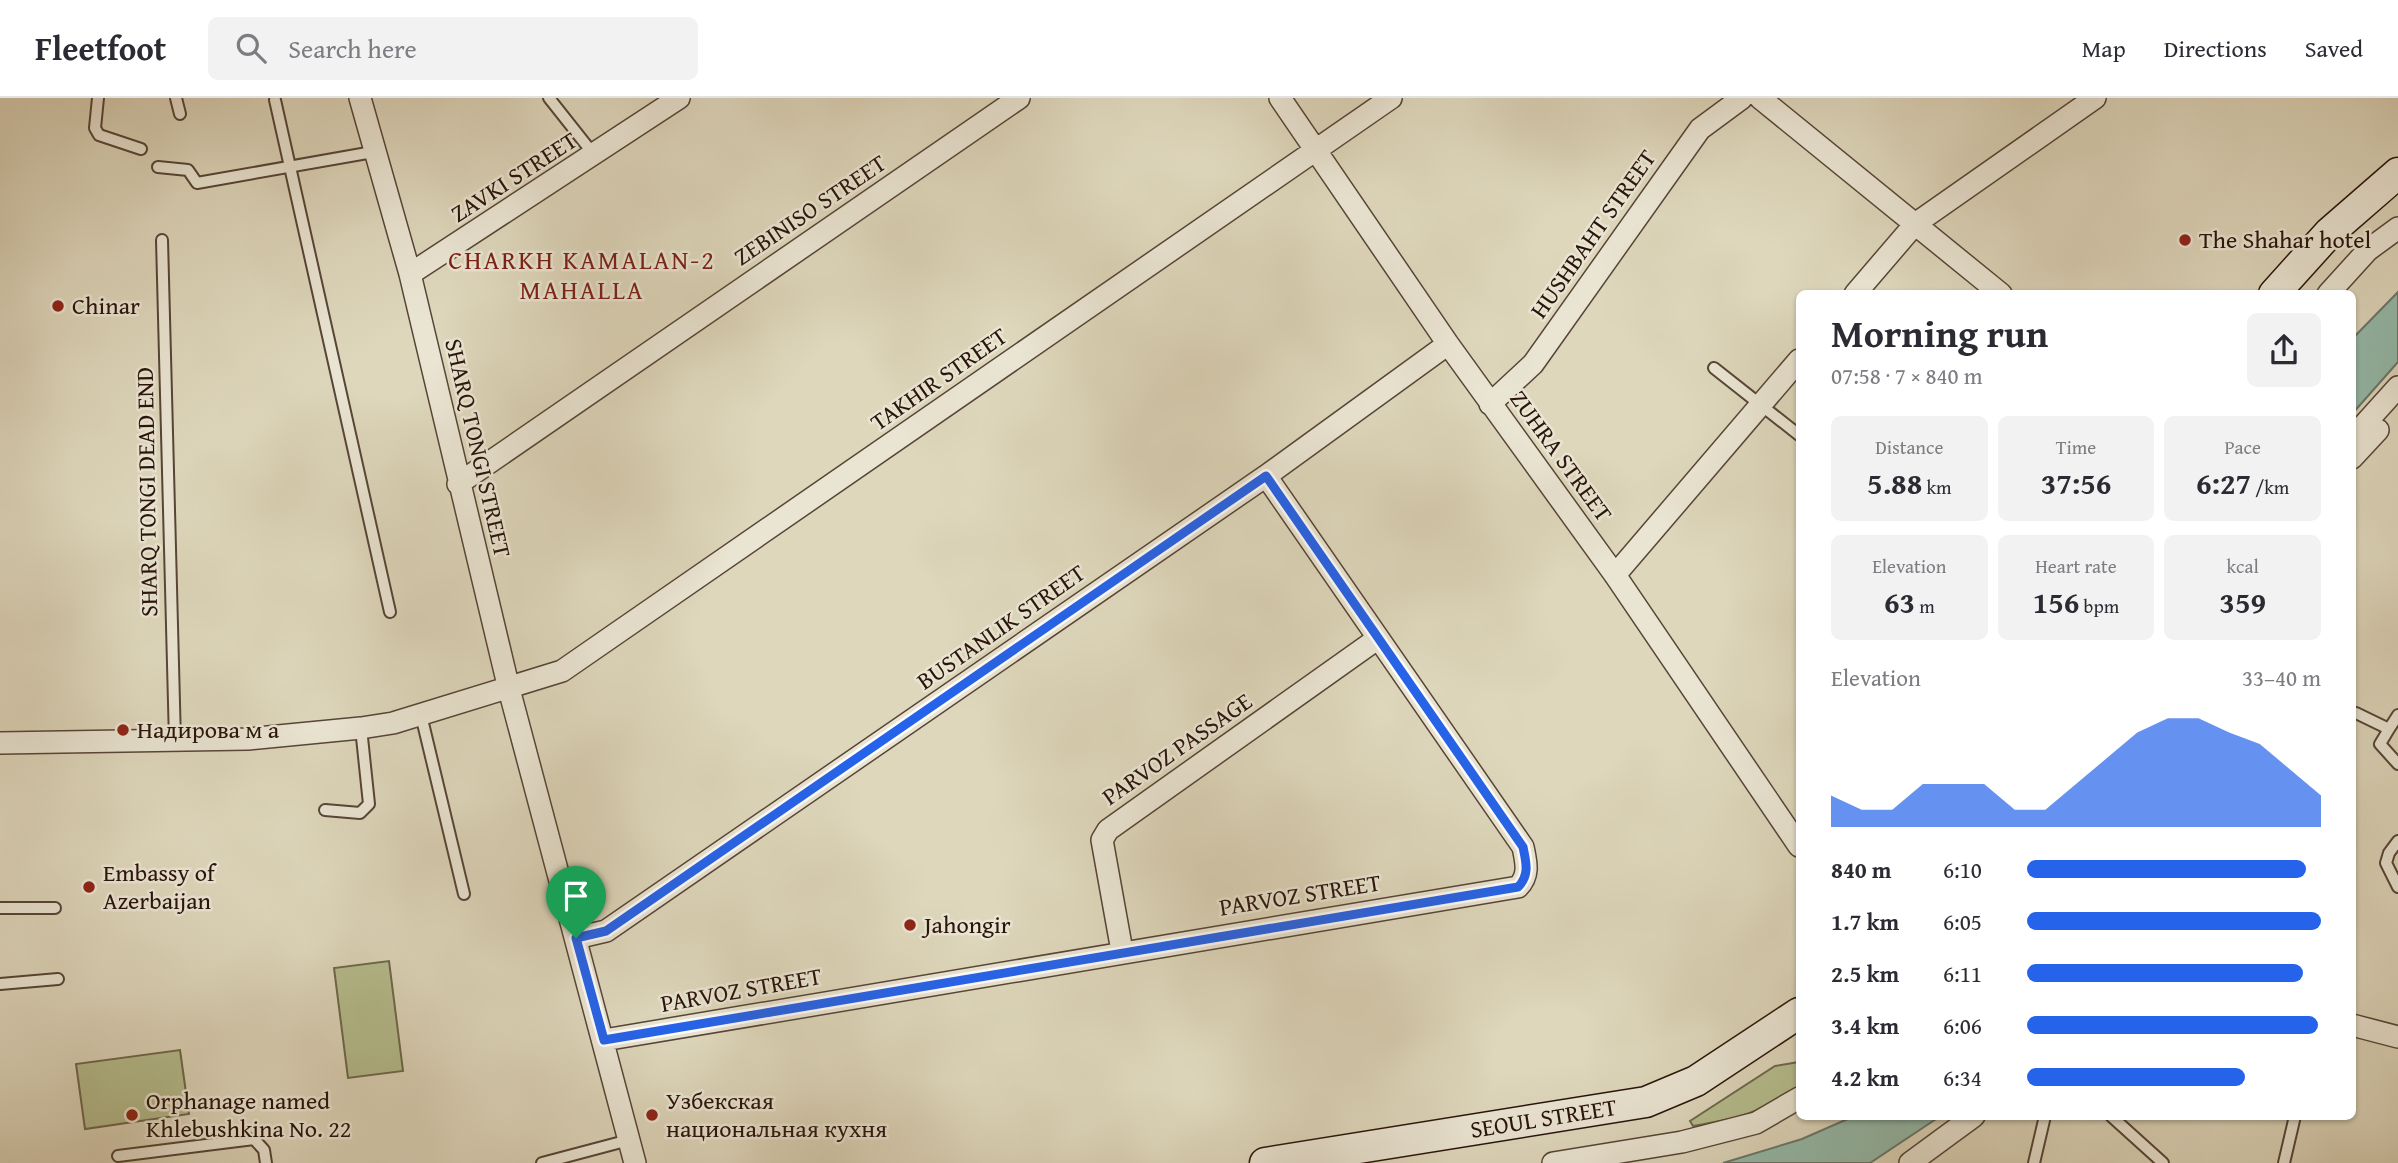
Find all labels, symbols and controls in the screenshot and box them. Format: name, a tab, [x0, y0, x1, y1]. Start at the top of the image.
search box	[208, 17, 698, 80]
text: Fleetfoot	[35, 24, 166, 72]
icon: search	[232, 29, 270, 67]
text: Search here	[288, 29, 417, 68]
text: Map	[2082, 31, 2126, 66]
text: Directions	[2164, 31, 2267, 66]
text: Saved	[2305, 31, 2363, 66]
street label: ZAVKI STREET	[444, 122, 584, 231]
street label: HUSHBAHT STREET	[1521, 142, 1664, 325]
street label: ZEBINISO STREET	[726, 146, 893, 274]
place label: The Shahar hotel	[2199, 222, 2371, 257]
marker: The Shahar hotel	[2177, 232, 2193, 248]
district label: CHARKH KAMALAN-2 MAHALLA	[448, 240, 716, 309]
place label: Chinar	[72, 288, 140, 323]
marker: Chinar	[50, 298, 66, 314]
text: Morning run	[1831, 305, 2048, 361]
button: share	[2247, 313, 2321, 387]
street label: TAKHIR STREET	[863, 318, 1014, 439]
street label: SHARQ TONGI STREET	[436, 335, 521, 561]
text: 07:58 · 7 × 840 m	[1831, 359, 1983, 392]
street label: SHARQ TONGI DEAD END	[127, 367, 166, 617]
street label: ZUHRA STREET	[1502, 383, 1621, 529]
text: Distance	[1875, 433, 1943, 461]
text: Time	[2056, 433, 2096, 461]
text: Pace	[2224, 433, 2261, 461]
text: 5.88	[1867, 461, 1922, 505]
text: 37:56	[2041, 461, 2111, 505]
text: 6:27	[2196, 461, 2251, 505]
text: km	[1922, 473, 1952, 501]
text: /km	[2251, 473, 2289, 501]
text: Elevation	[1872, 552, 1947, 580]
text: Heart rate	[2035, 552, 2117, 580]
text: kcal	[2226, 552, 2259, 580]
street label: BUSTANLIK STREET	[909, 555, 1092, 698]
text: 63	[1884, 580, 1915, 624]
text: 156	[2033, 580, 2079, 624]
text: 359	[2219, 580, 2266, 624]
text: m	[1915, 592, 1935, 620]
text: bpm	[2079, 592, 2119, 620]
text: Elevation	[1831, 661, 1921, 694]
text: 33–40 m	[2242, 661, 2321, 694]
street label: PARVOZ PASSAGE	[1094, 684, 1259, 813]
place label: Надирова м а	[137, 712, 280, 747]
marker: Надирова м а	[115, 722, 131, 738]
text: 840 m	[1831, 853, 1892, 886]
text: 6:10	[1943, 853, 1982, 886]
place label: Embassy of Azerbaijan	[103, 855, 217, 918]
street label: PARVOZ STREET	[1217, 864, 1383, 925]
pin	[546, 866, 606, 938]
icon: arrive	[557, 877, 595, 915]
marker: Embassy of Azerbaijan	[81, 879, 97, 895]
text: 1.7 km	[1831, 905, 1899, 938]
text: 6:05	[1943, 905, 1982, 938]
place label: Jahongir	[921, 907, 1011, 942]
marker: Jahongir	[902, 917, 918, 933]
text: 2.5 km	[1831, 957, 1899, 990]
text: 6:11	[1943, 957, 1982, 990]
street label: PARVOZ STREET	[658, 958, 824, 1021]
text: 3.4 km	[1831, 1009, 1899, 1042]
text: 6:06	[1943, 1009, 1982, 1042]
text: 4.2 km	[1831, 1061, 1899, 1094]
text: 6:34	[1943, 1061, 1982, 1094]
place label: Orphanage named Khlebushkina No. 22	[146, 1083, 351, 1146]
place label: Узбекская национальная кухня	[666, 1083, 887, 1146]
street label: SEOUL STREET	[1468, 1089, 1619, 1147]
marker: Orphanage named Khlebushkina No. 22	[124, 1107, 140, 1123]
marker: Узбекская национальная кухня	[644, 1107, 660, 1123]

